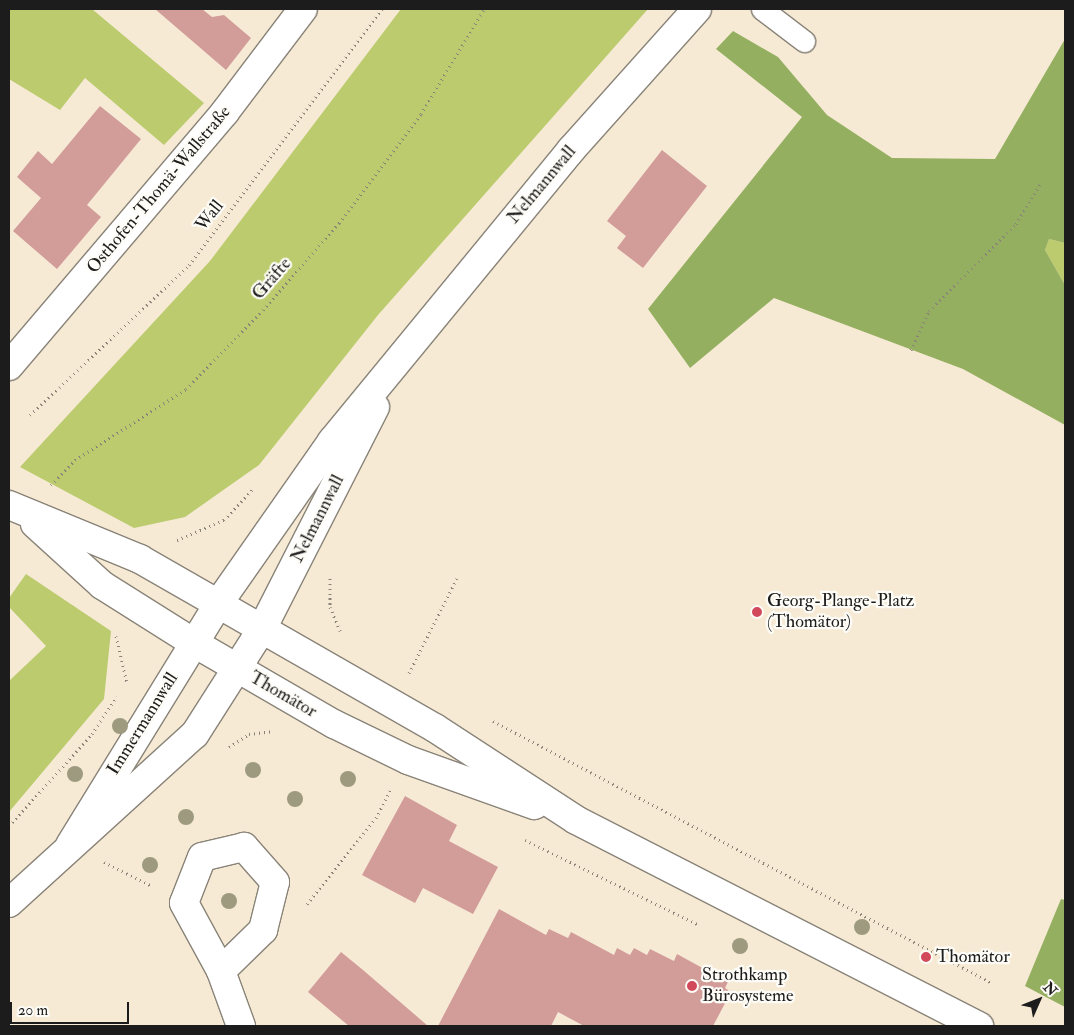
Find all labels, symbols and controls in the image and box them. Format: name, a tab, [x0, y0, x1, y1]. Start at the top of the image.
street label: Osthofen-Thomä-Wallstraße	[83, 102, 235, 278]
street label: Nelmannwall	[503, 142, 581, 228]
street label: Wall	[191, 196, 229, 236]
street label: Gräfte	[248, 254, 296, 304]
street label: Nelmannwall	[287, 472, 349, 566]
place label: Georg-Plange-Platz (Thomätor)	[767, 591, 914, 634]
marker: Georg-Plange-Platz (Thomätor)	[751, 606, 763, 618]
street label: Thomätor	[246, 667, 320, 723]
street label: Immermannwall	[103, 669, 183, 779]
place label: Thomätor	[936, 946, 1010, 968]
marker: Thomätor	[920, 951, 932, 963]
place label: Strothkamp Bürosysteme	[702, 965, 793, 1008]
north arrow	[1014, 975, 1064, 1025]
text: N	[1040, 979, 1061, 1000]
marker: Strothkamp Bürosysteme	[686, 980, 698, 992]
scale bar	[12, 992, 131, 1024]
text: 20 m	[18, 1001, 48, 1020]

